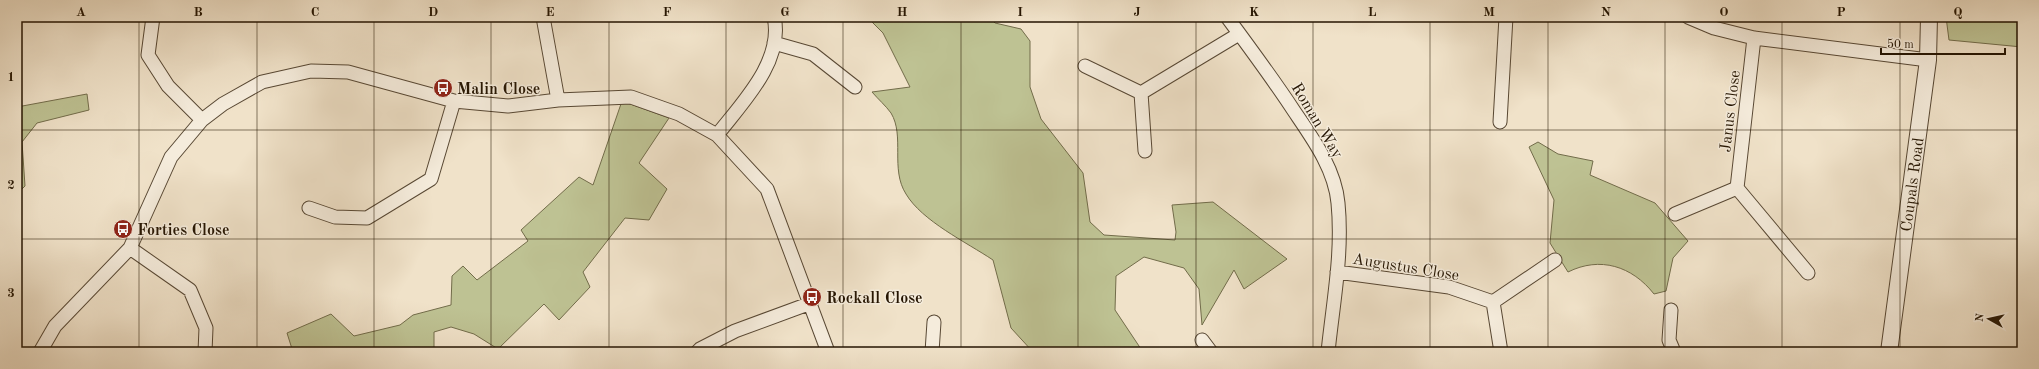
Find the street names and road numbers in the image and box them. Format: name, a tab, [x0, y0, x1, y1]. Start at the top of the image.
street label: Janus Close	[1718, 69, 1744, 153]
street label: Roman Way	[1288, 80, 1345, 162]
street label: Coupals Road	[1899, 137, 1928, 233]
street label: Augustus Close	[1351, 252, 1460, 284]

